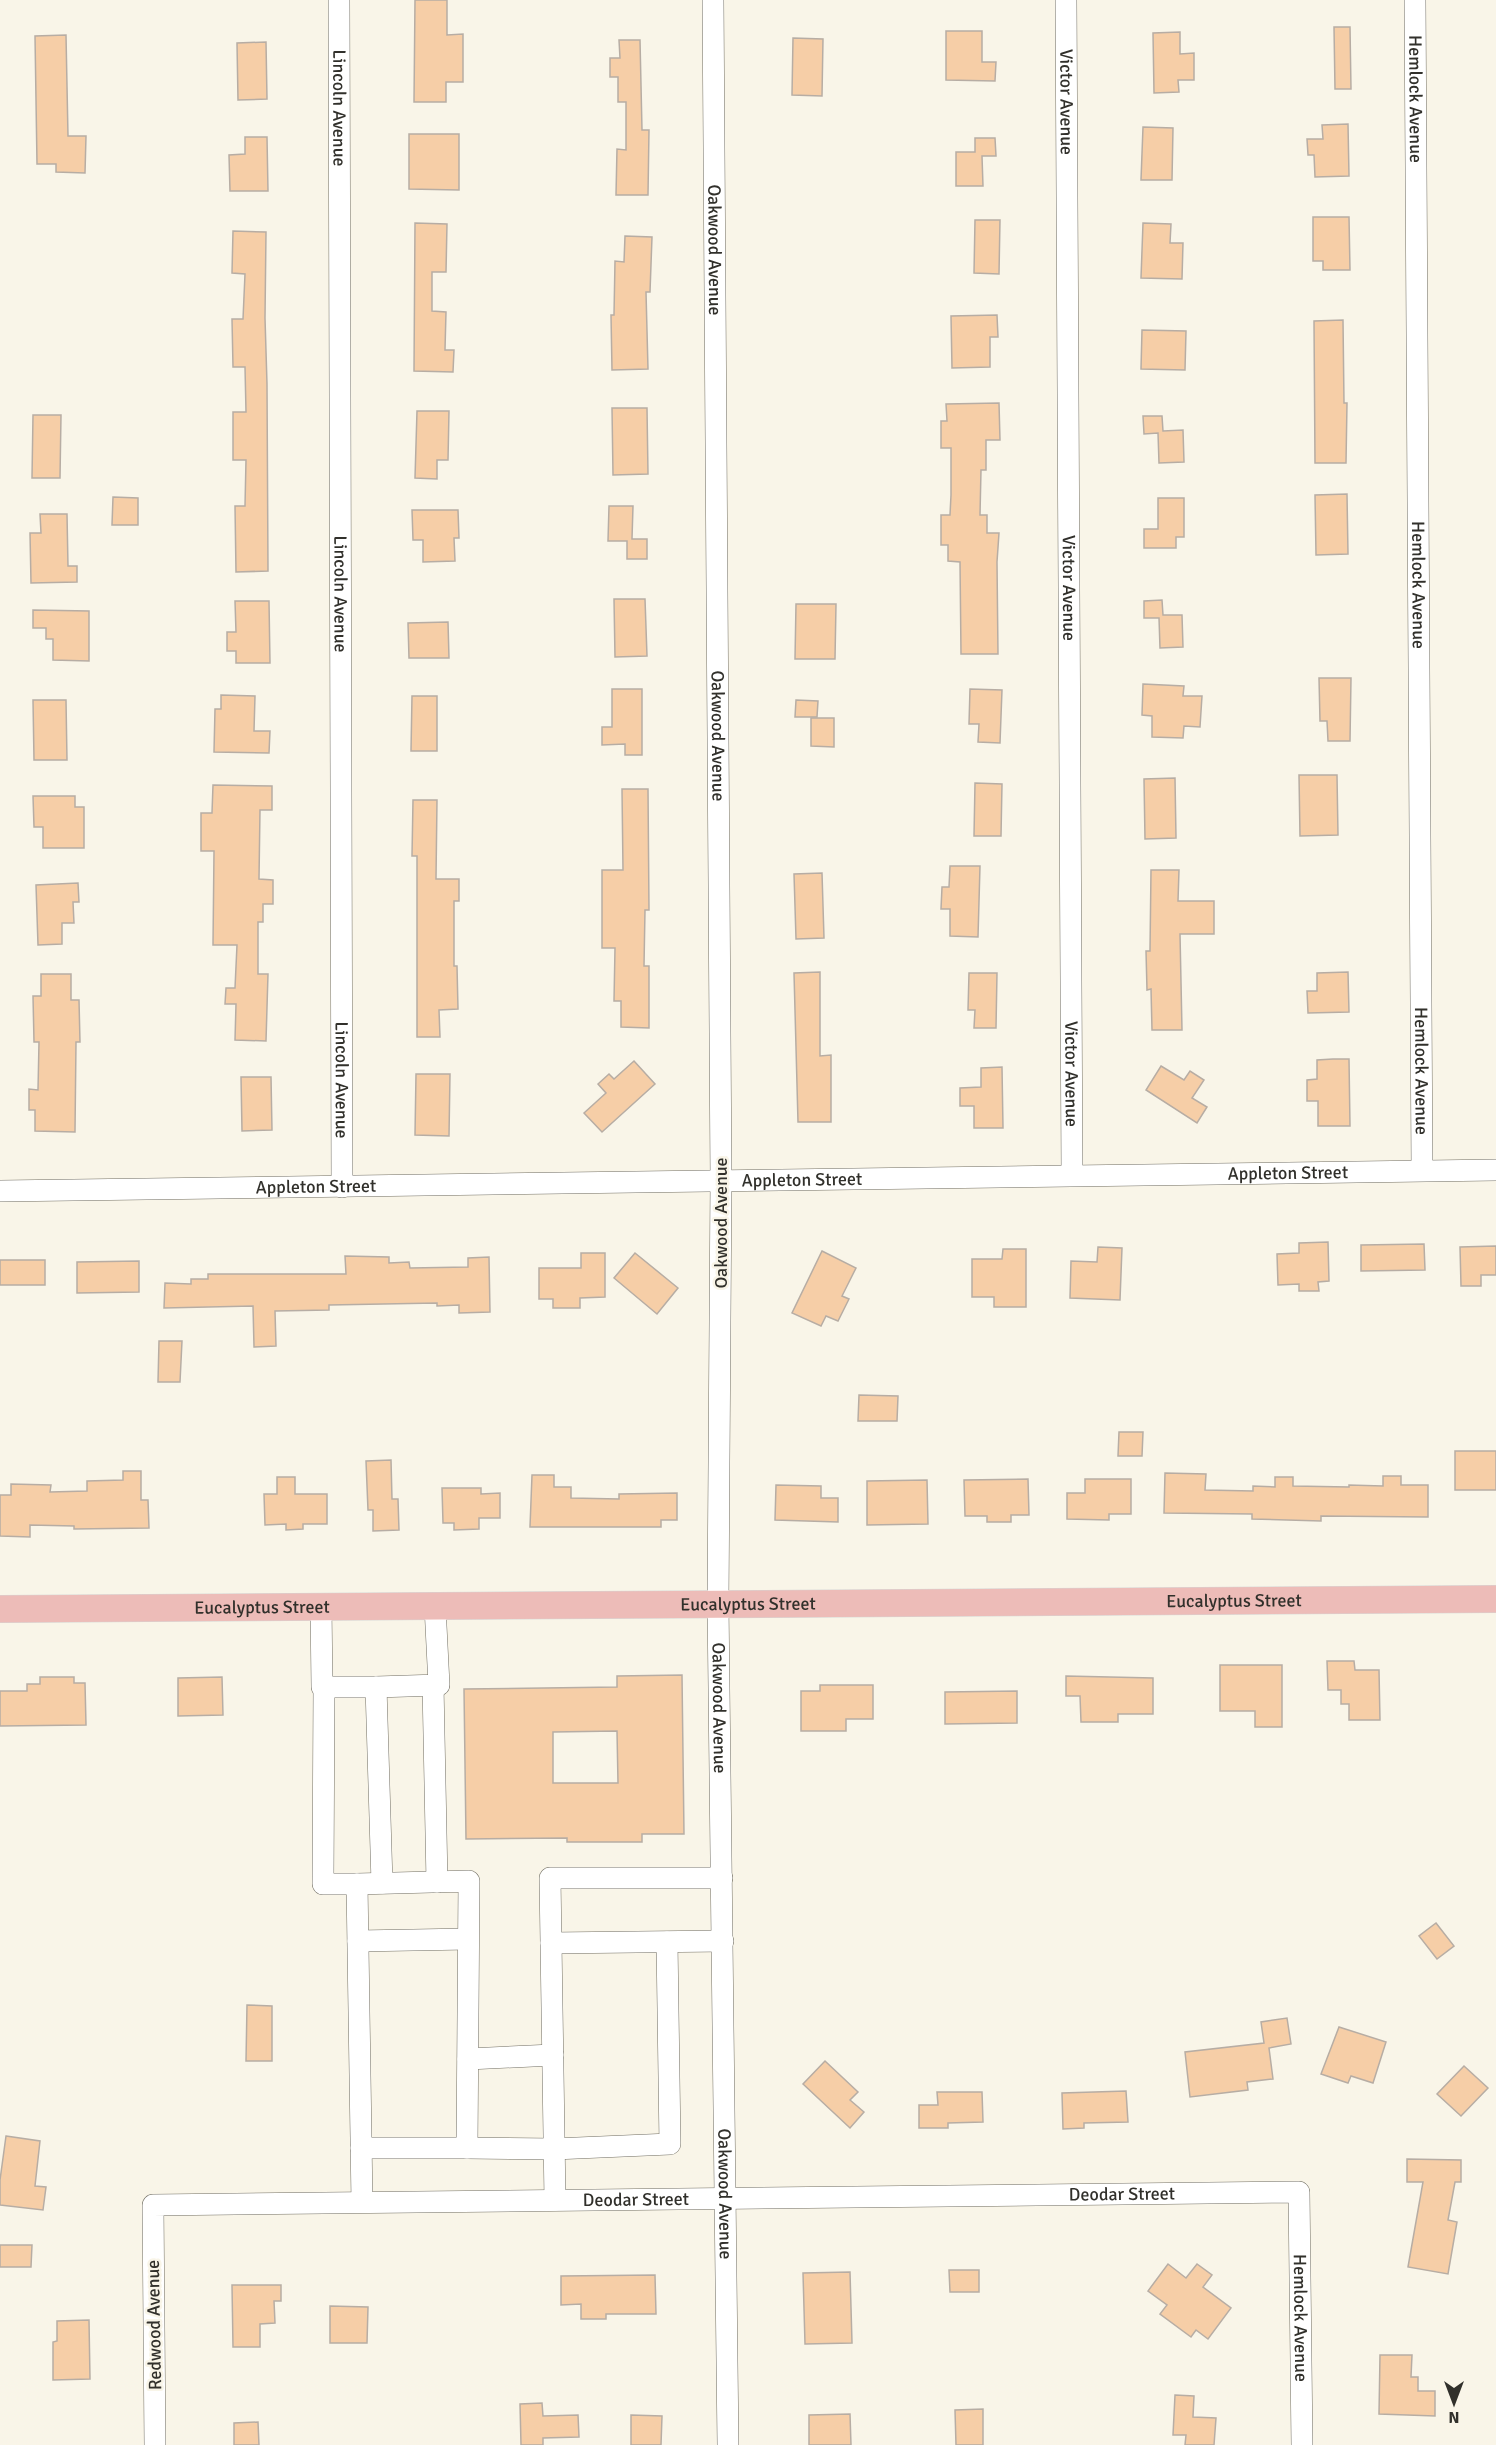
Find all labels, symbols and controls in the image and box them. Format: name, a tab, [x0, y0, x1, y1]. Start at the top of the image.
street label: Hemlock Avenue	[1404, 35, 1427, 163]
street label: Lincoln Avenue	[328, 49, 350, 167]
street label: Victor Avenue	[1055, 49, 1078, 155]
street label: Oakwood Avenue	[703, 184, 726, 316]
street label: Hemlock Avenue	[1407, 521, 1430, 649]
street label: Lincoln Avenue	[329, 535, 352, 653]
street label: Victor Avenue	[1058, 535, 1080, 641]
street label: Oakwood Avenue	[707, 670, 729, 802]
street label: Hemlock Avenue	[1410, 1007, 1433, 1135]
street label: Lincoln Avenue	[331, 1021, 353, 1139]
street label: Victor Avenue	[1060, 1021, 1083, 1127]
street label: Oakwood Avenue	[710, 1157, 732, 1289]
street label: Appleton Street	[1227, 1161, 1348, 1185]
street label: Appleton Street	[742, 1168, 862, 1192]
street label: Appleton Street	[256, 1175, 376, 1198]
street label: Eucalyptus Street	[1166, 1589, 1302, 1612]
street label: Eucalyptus Street	[680, 1593, 816, 1615]
street label: Eucalyptus Street	[194, 1596, 330, 1619]
street label: Oakwood Avenue	[707, 1642, 731, 1774]
street label: Oakwood Avenue	[713, 2128, 737, 2260]
street label: Deodar Street	[1069, 2182, 1175, 2206]
street label: Deodar Street	[583, 2188, 689, 2211]
street label: Hemlock Avenue	[1289, 2254, 1312, 2382]
street label: Redwood Avenue	[142, 2260, 166, 2390]
north arrow	[1424, 2373, 1484, 2433]
text: N	[1448, 2407, 1460, 2427]

